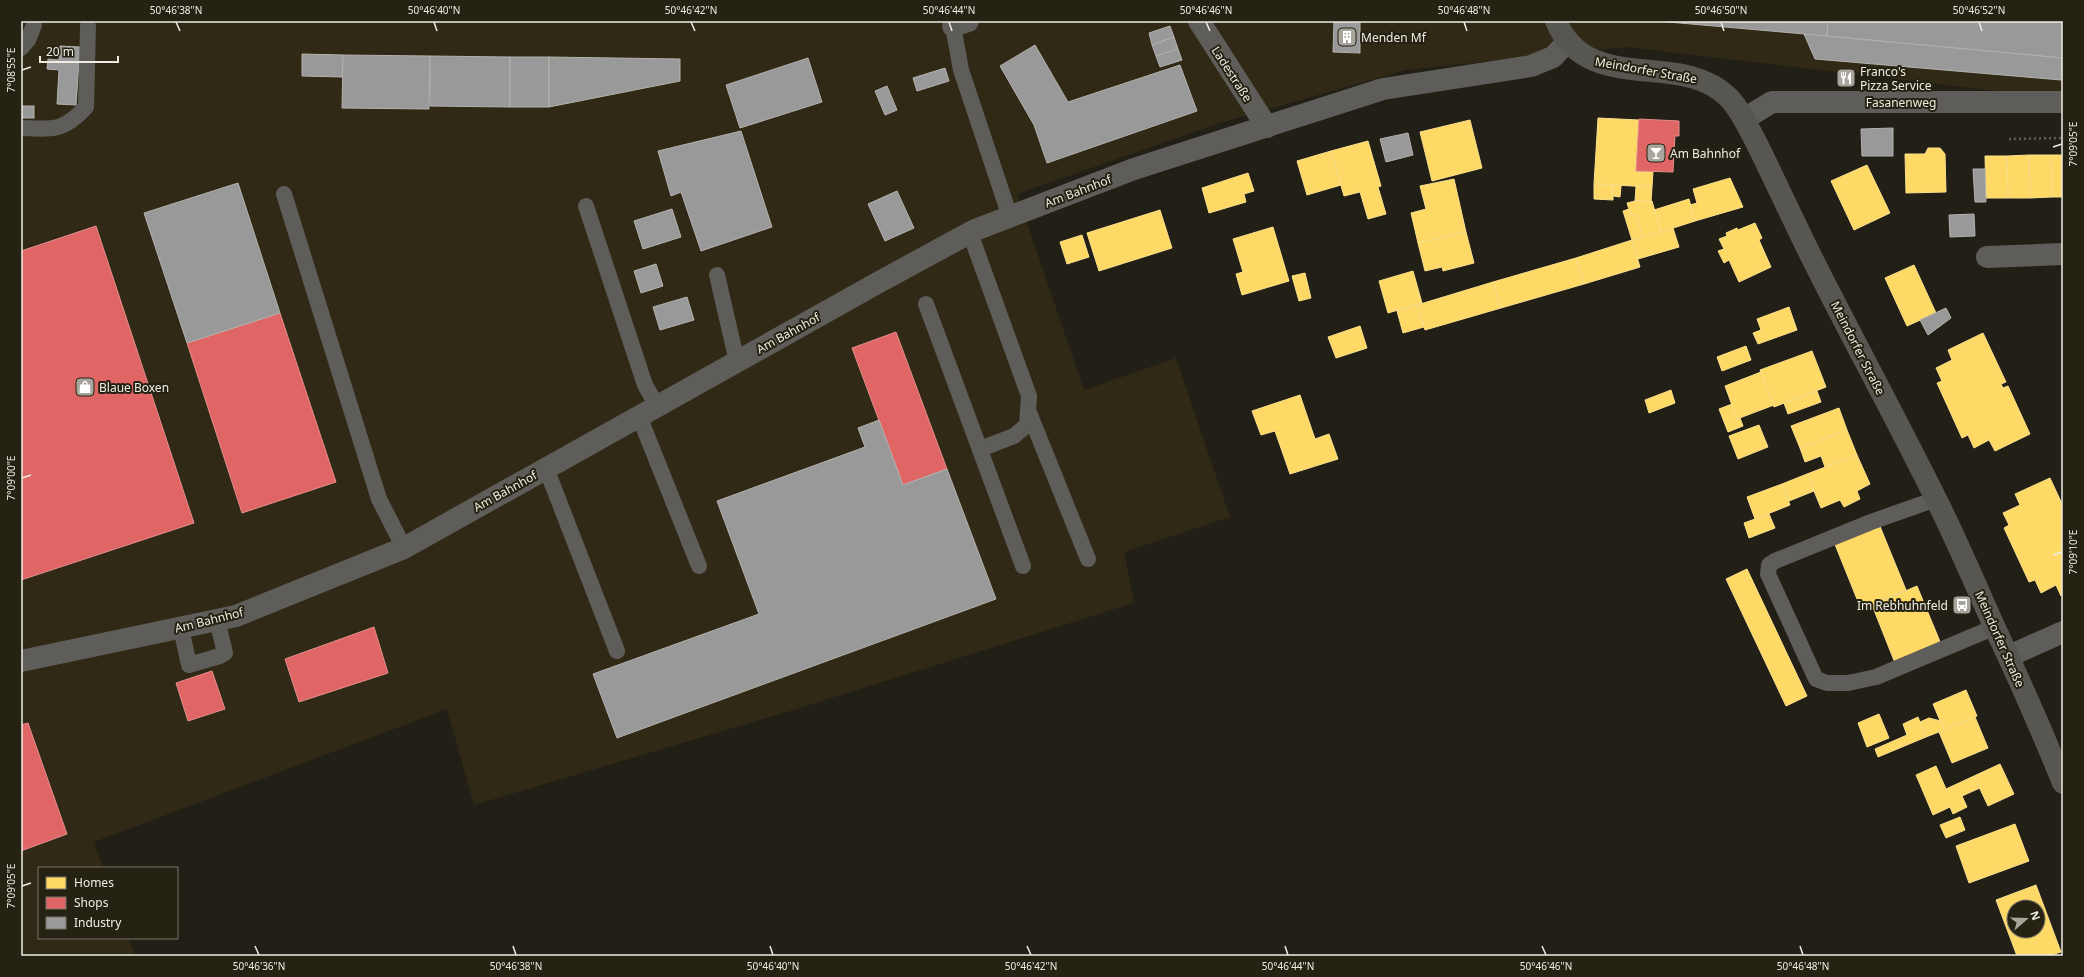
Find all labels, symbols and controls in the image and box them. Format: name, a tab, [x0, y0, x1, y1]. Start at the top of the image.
text: 50°46'38"N	[150, 3, 202, 17]
text: 50°46'40"N	[408, 3, 460, 17]
text: 50°46'42"N	[665, 3, 717, 17]
text: 50°46'44"N	[923, 3, 975, 17]
text: 50°46'46"N	[1180, 3, 1232, 17]
text: 50°46'48"N	[1438, 3, 1490, 17]
text: 50°46'50"N	[1695, 3, 1747, 17]
text: 50°46'52"N	[1953, 3, 2005, 17]
building icon: Menden Mf	[1336, 26, 1358, 48]
place label: Menden Mf	[1361, 29, 1427, 46]
scale bar	[40, 38, 118, 64]
text: 20 m	[46, 43, 74, 60]
street label: Ladestraße	[1208, 43, 1256, 105]
text: 7°08'55"E	[4, 48, 18, 92]
street label: Meindorfer Straße	[1594, 53, 1699, 87]
place label: Franco's Pizza Service	[1860, 63, 1932, 94]
restaurant icon: Franco's Pizza Service	[1835, 67, 1857, 89]
street label: Fasanenweg	[1866, 94, 1936, 111]
text: 7°09'05"E	[2066, 122, 2080, 166]
bar icon: Am Bahnhof	[1645, 142, 1667, 164]
place label: Am Bahnhof	[1670, 145, 1741, 162]
street label: Am Bahnhof	[1042, 170, 1115, 212]
street label: Meindorfer Straße	[1827, 298, 1889, 398]
street label: Am Bahnhof	[753, 308, 824, 357]
shop icon: Blaue Boxen	[74, 376, 96, 398]
place label: Blaue Boxen	[99, 379, 169, 396]
text: 7°09'00"E	[4, 456, 18, 500]
street label: Am Bahnhof	[470, 466, 541, 515]
text: 7°09'10"E	[2066, 530, 2080, 574]
street label: Meindorfer Straße	[1971, 588, 2029, 690]
bus stop icon: Im Rebhuhnfeld	[1951, 594, 1973, 616]
place label: Im Rebhuhnfeld	[1857, 597, 1948, 614]
street label: Am Bahnhof	[173, 603, 246, 637]
text: 7°09'05"E	[4, 864, 18, 908]
legend	[38, 867, 178, 939]
text: Homes	[74, 874, 114, 891]
text: Shops	[74, 894, 109, 911]
north arrow	[2006, 899, 2046, 939]
text: N	[2027, 909, 2044, 922]
text: Industry	[74, 914, 122, 931]
text: 50°46'36"N	[233, 959, 285, 973]
text: 50°46'38"N	[490, 959, 542, 973]
text: 50°46'40"N	[747, 959, 799, 973]
text: 50°46'42"N	[1005, 959, 1057, 973]
text: 50°46'44"N	[1262, 959, 1314, 973]
text: 50°46'46"N	[1520, 959, 1572, 973]
text: 50°46'48"N	[1777, 959, 1829, 973]

